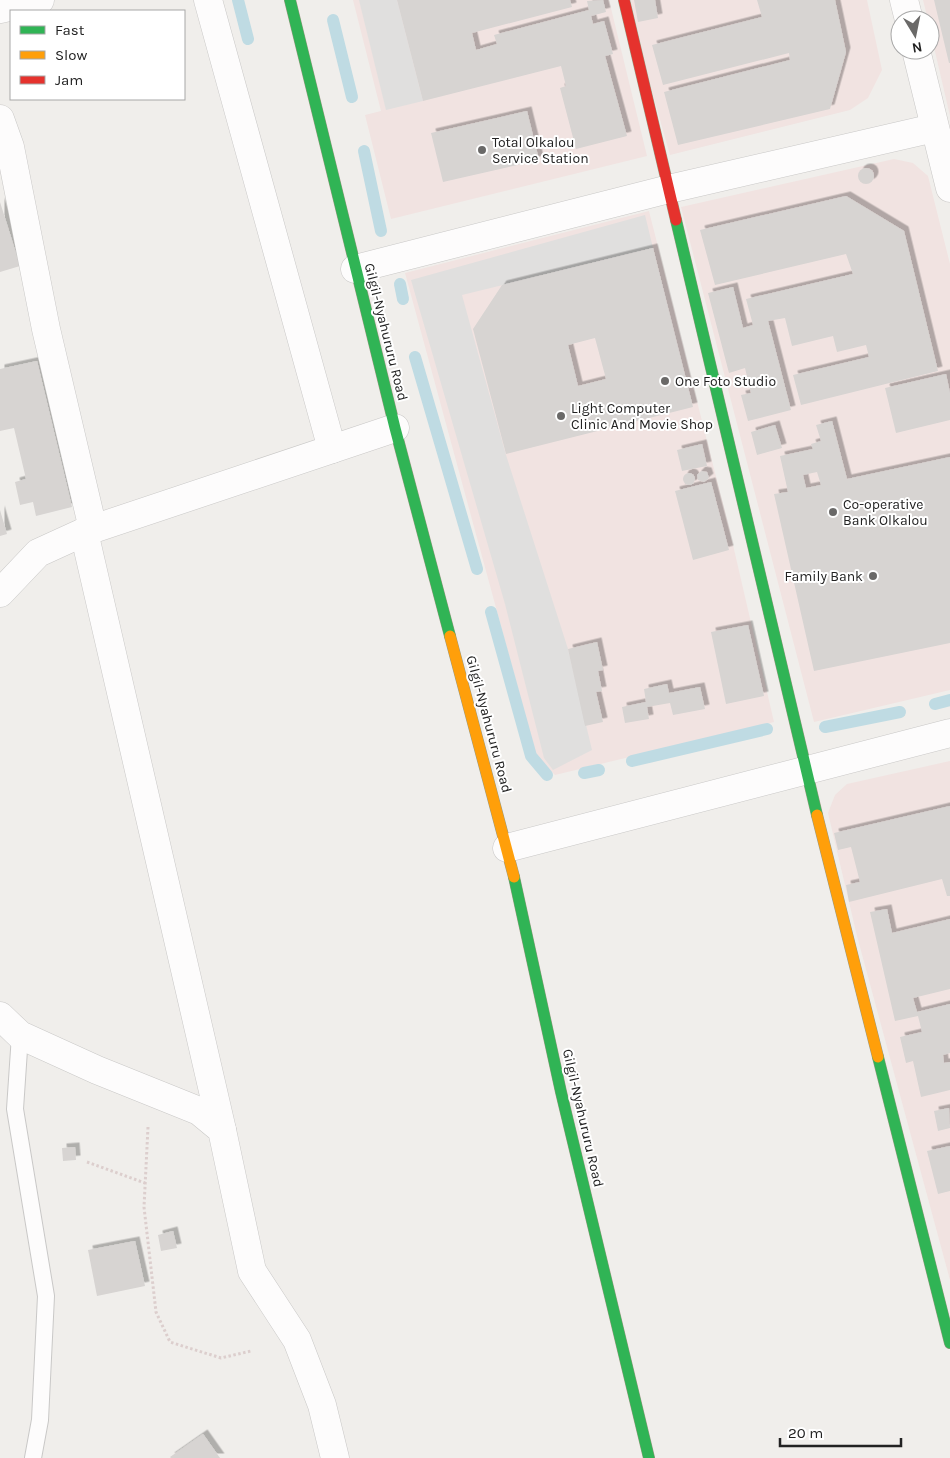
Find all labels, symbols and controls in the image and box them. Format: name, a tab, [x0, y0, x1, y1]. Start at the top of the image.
legend	[10, 10, 185, 100]
north arrow	[890, 10, 940, 60]
text: Fast	[55, 21, 85, 39]
text: N	[911, 38, 924, 57]
text: Slow	[55, 46, 87, 64]
text: Jam	[55, 71, 83, 89]
place label: Total Olkalou Service Station	[492, 134, 589, 167]
marker: Total Olkalou Service Station	[476, 144, 488, 156]
street label: Gilgil-Nyahururu Road	[361, 261, 411, 403]
place label: One Foto Studio	[675, 373, 776, 390]
marker: One Foto Studio	[659, 375, 671, 387]
place label: Light Computer Clinic And Movie Shop	[571, 400, 713, 433]
marker: Light Computer Clinic And Movie Shop	[555, 410, 567, 422]
place label: Co-operative Bank Olkalou	[843, 496, 928, 529]
marker: Co-operative Bank Olkalou	[827, 506, 839, 518]
place label: Family Bank	[785, 568, 863, 585]
marker: Family Bank	[867, 570, 879, 582]
street label: Gilgil-Nyahururu Road	[462, 654, 516, 794]
street label: Gilgil-Nyahururu Road	[559, 1047, 607, 1189]
scale bar	[780, 1416, 901, 1448]
text: 20 m	[788, 1424, 823, 1442]

